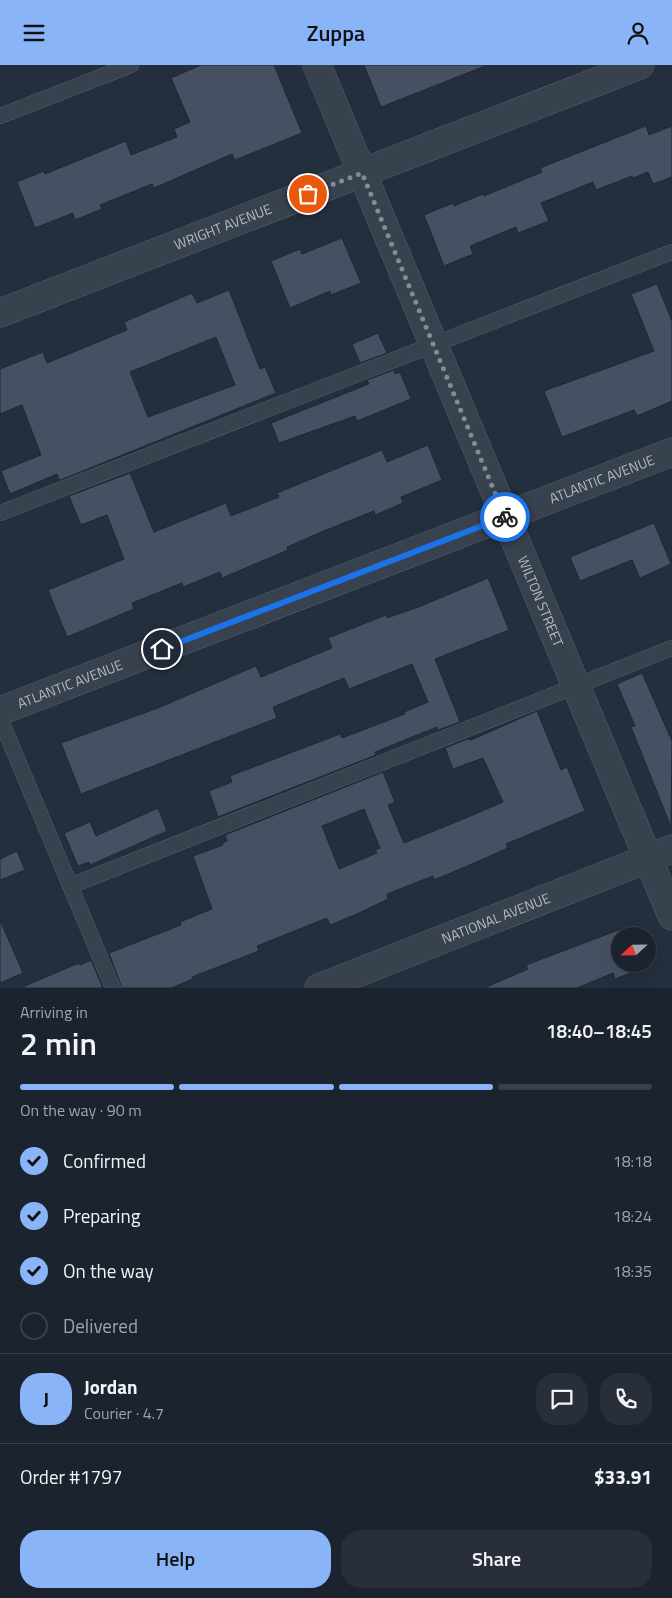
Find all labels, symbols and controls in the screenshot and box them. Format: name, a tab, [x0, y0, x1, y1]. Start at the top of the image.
text: Zuppa	[307, 16, 365, 50]
icon: menu	[20, 19, 48, 47]
icon: person	[624, 19, 652, 47]
pin	[287, 173, 329, 215]
icon: bag	[294, 180, 322, 208]
street label: WRIGHT AVENUE	[171, 198, 275, 255]
street label: ATLANTIC AVENUE	[546, 449, 658, 508]
courier	[480, 492, 530, 542]
icon: bike	[491, 503, 519, 531]
street label: WILTON STREET	[513, 552, 570, 650]
pin	[141, 628, 183, 670]
icon: home	[148, 635, 176, 663]
street label: ATLANTIC AVENUE	[14, 654, 126, 713]
street label: NATIONAL AVENUE	[438, 887, 553, 949]
north arrow	[611, 927, 656, 973]
map controls	[611, 927, 656, 972]
text: Arriving in	[20, 1000, 88, 1024]
text: 18:40–18:45	[546, 1016, 652, 1045]
text: 2 min	[20, 1019, 97, 1067]
text: On the way · 90 m	[20, 1098, 142, 1122]
text: Confirmed	[63, 1146, 146, 1175]
icon: check	[20, 1147, 48, 1175]
text: 18:18	[613, 1149, 652, 1173]
text: Preparing	[63, 1201, 140, 1230]
icon: check	[20, 1202, 48, 1230]
text: 18:24	[613, 1204, 652, 1228]
text: On the way	[63, 1256, 154, 1285]
icon: check	[20, 1257, 48, 1285]
text: 18:35	[613, 1259, 652, 1283]
text: Delivered	[63, 1311, 138, 1340]
text: Jordan	[84, 1372, 137, 1401]
button: chat	[536, 1373, 588, 1425]
button: phone	[600, 1373, 652, 1425]
text: J	[43, 1384, 49, 1413]
text: Courier · 4.7	[84, 1401, 164, 1425]
text: Order #1797	[20, 1462, 122, 1491]
text: $33.91	[594, 1462, 652, 1491]
button: Help	[20, 1530, 331, 1588]
button: Share	[341, 1530, 652, 1588]

